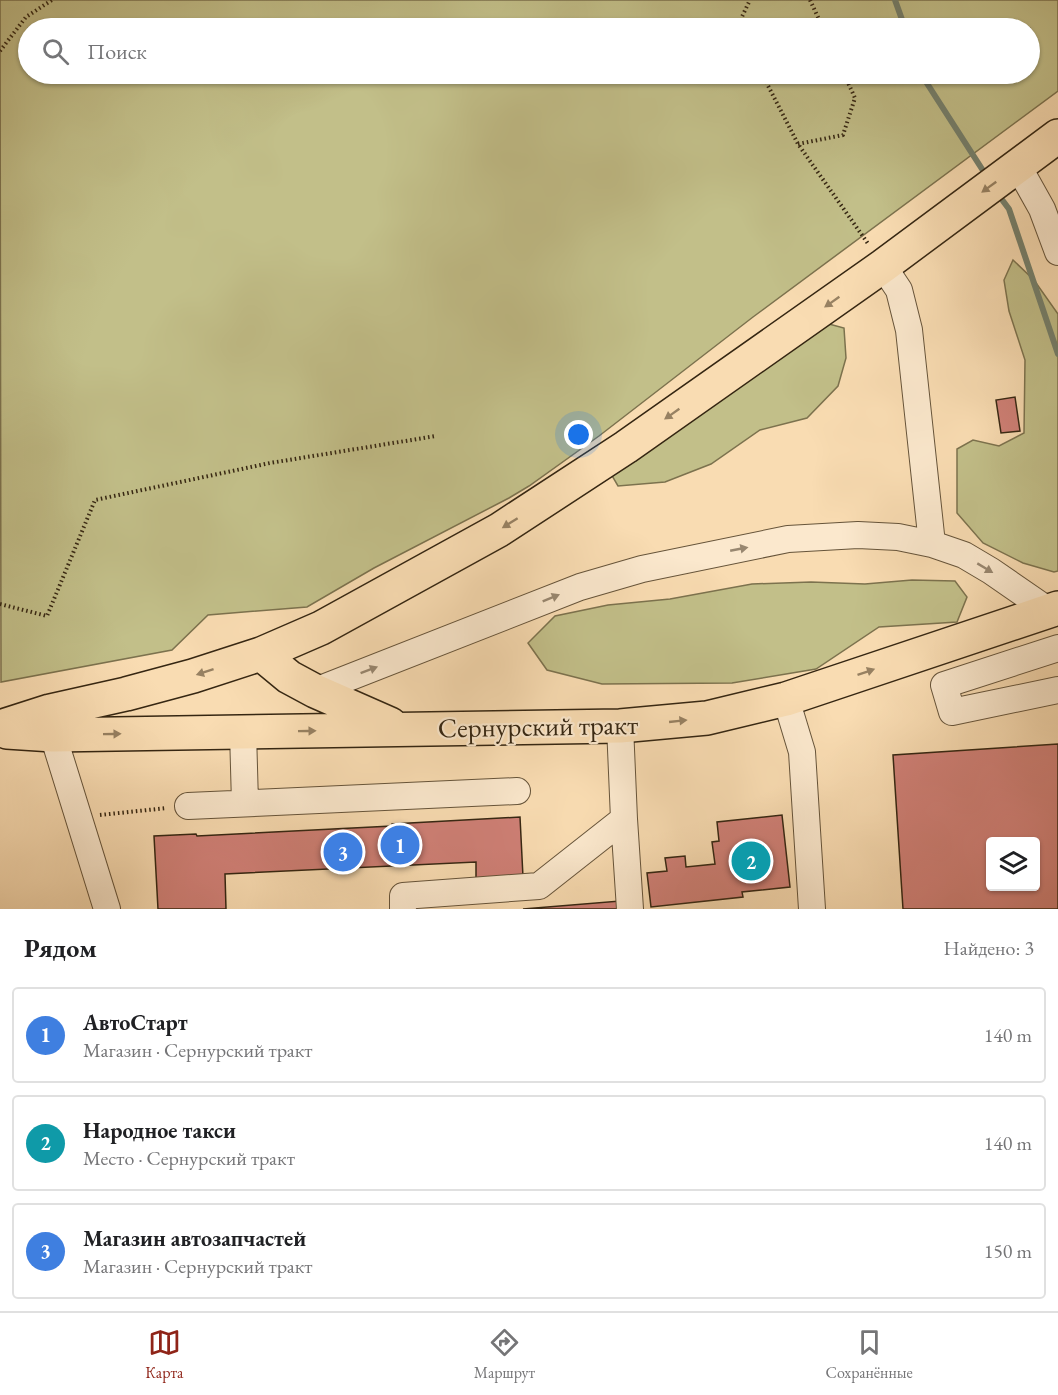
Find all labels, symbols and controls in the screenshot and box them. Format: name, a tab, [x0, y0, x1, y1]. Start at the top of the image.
search box	[18, 18, 1040, 84]
icon: search	[39, 35, 72, 68]
text: Поиск	[87, 37, 147, 66]
one-way arrow	[982, 181, 997, 193]
one-way arrow	[824, 296, 840, 308]
one-way arrow	[664, 408, 680, 419]
your location	[564, 420, 593, 449]
one-way arrow	[502, 518, 518, 529]
one-way arrow	[730, 544, 749, 553]
one-way arrow	[977, 562, 993, 573]
one-way arrow	[542, 593, 560, 602]
one-way arrow	[361, 665, 379, 675]
one-way arrow	[196, 667, 214, 677]
one-way arrow	[857, 667, 875, 677]
street label: Сернурский тракт	[438, 707, 638, 745]
one-way arrow	[669, 716, 688, 726]
one-way arrow	[297, 726, 316, 736]
one-way arrow	[102, 729, 121, 739]
pin: 1	[380, 822, 420, 868]
pin: 3	[324, 830, 362, 874]
map controls	[986, 837, 1040, 891]
button: layers	[986, 837, 1040, 891]
pin: 2	[732, 838, 771, 884]
text: Рядом	[24, 931, 97, 965]
text: Найдено: 3	[943, 935, 1034, 961]
text: АвтоСтарт	[83, 1008, 188, 1037]
text: 1	[40, 1022, 51, 1048]
text: 140 m	[984, 1022, 1032, 1048]
text: Магазин · Сернурский тракт	[83, 1037, 312, 1063]
text: Народное такси	[83, 1116, 236, 1145]
text: 2	[40, 1130, 51, 1156]
text: 140 m	[984, 1130, 1032, 1156]
text: Место · Сернурский тракт	[83, 1145, 295, 1171]
text: Магазин автозапчастей	[83, 1224, 306, 1253]
text: 3	[40, 1238, 51, 1264]
text: 150 m	[984, 1238, 1032, 1264]
text: Магазин · Сернурский тракт	[83, 1253, 312, 1279]
tab: Карта	[145, 1326, 183, 1383]
tab: Маршрут	[474, 1326, 535, 1383]
tab: Сохранённые	[826, 1326, 913, 1383]

